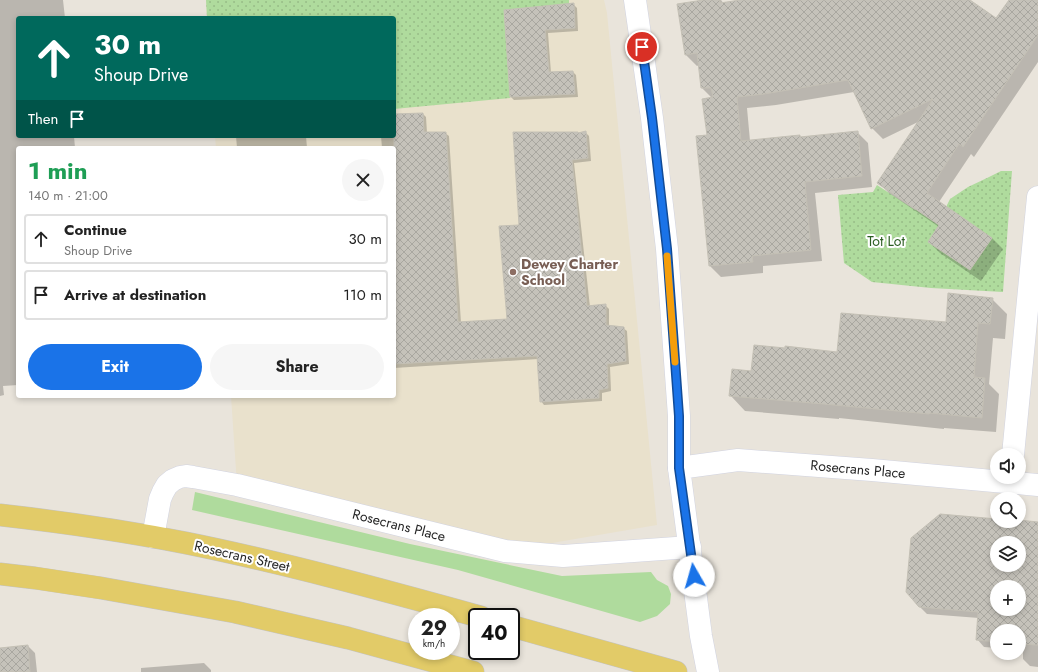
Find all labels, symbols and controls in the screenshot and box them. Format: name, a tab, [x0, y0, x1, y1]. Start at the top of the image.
text: 30 m	[94, 24, 161, 65]
pin	[625, 30, 659, 64]
icon: ahead	[28, 32, 80, 84]
icon: arrive	[631, 36, 653, 58]
text: Shoup Drive	[94, 62, 188, 88]
text: Then	[28, 108, 58, 130]
icon: arrive	[66, 108, 88, 130]
text: 1 min	[28, 153, 88, 188]
button: close	[342, 159, 384, 201]
text: 140 m · 21:00	[28, 186, 108, 205]
text: Continue	[64, 219, 127, 241]
icon: ahead	[30, 228, 52, 250]
text: 30 m	[349, 228, 382, 250]
park label: Tot Lot	[867, 231, 905, 251]
text: Shoup Drive	[64, 241, 132, 260]
place label: Dewey Charter School	[521, 254, 618, 290]
marker: Dewey Charter School	[508, 267, 518, 277]
icon: arrive	[30, 284, 52, 306]
text: Arrive at destination	[64, 284, 206, 306]
text: 110 m	[343, 284, 382, 306]
button: Exit	[28, 344, 202, 390]
button: Share	[210, 344, 384, 390]
map controls	[990, 448, 1026, 660]
button: sound	[990, 448, 1026, 484]
street label: Rosecrans Place	[810, 455, 906, 483]
button: search	[990, 492, 1026, 528]
street label: Rosecrans Place	[350, 504, 448, 546]
street label: Rosecrans Street	[192, 535, 292, 577]
button: layers	[990, 536, 1026, 572]
position arrow	[673, 555, 715, 597]
button: +	[990, 580, 1026, 616]
speed limit sign: 40	[468, 608, 520, 660]
text: 29	[421, 614, 447, 643]
button: −	[990, 624, 1026, 660]
text: km/h	[423, 636, 445, 651]

